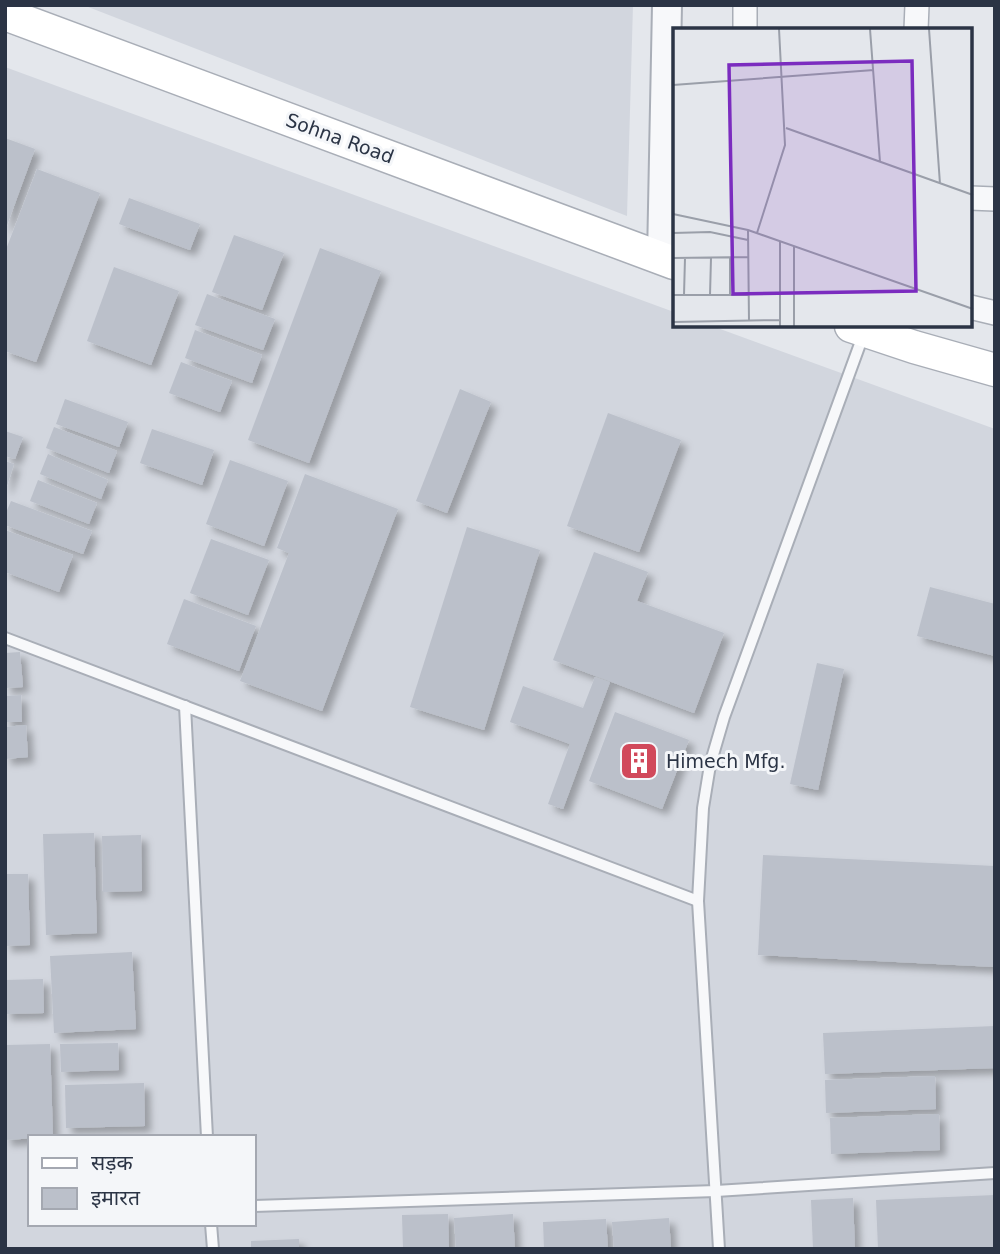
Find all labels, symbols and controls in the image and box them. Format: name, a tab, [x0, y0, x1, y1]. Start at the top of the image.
inset map	[673, 28, 972, 327]
street label: Sohna Road	[283, 108, 397, 168]
building icon: Himech Mfg.	[618, 740, 660, 782]
place label: Himech Mfg.	[666, 750, 785, 772]
legend	[28, 1135, 256, 1226]
text: सड़क	[91, 1151, 133, 1175]
text: इमारत	[91, 1186, 141, 1210]

